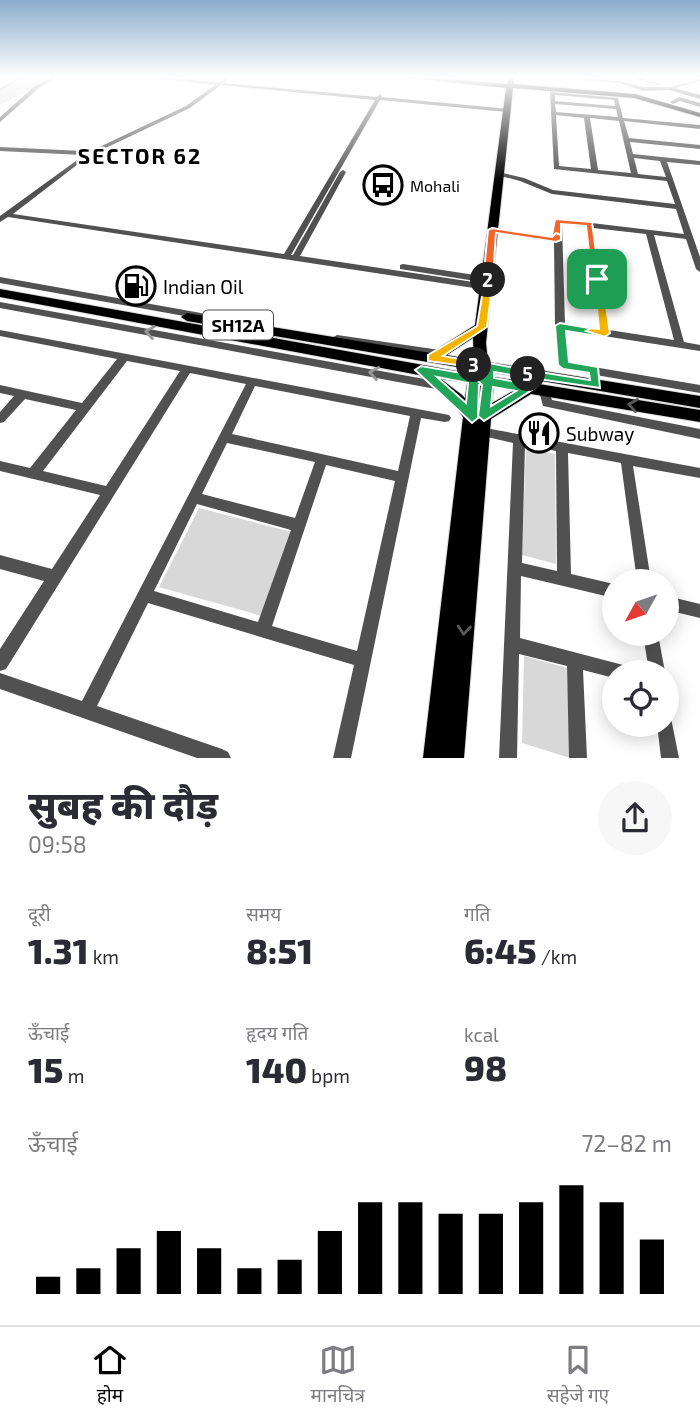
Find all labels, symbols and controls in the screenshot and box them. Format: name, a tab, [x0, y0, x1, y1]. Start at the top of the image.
district label: SECTOR 62	[78, 143, 202, 168]
bus stop icon: Mohali	[362, 164, 404, 206]
place label: Mohali	[410, 176, 460, 195]
pin	[567, 249, 627, 309]
icon: arrive	[578, 260, 616, 298]
pin: 2	[470, 262, 505, 298]
fuel station icon: Indian Oil	[115, 265, 157, 307]
text: 2	[482, 268, 493, 291]
place label: Indian Oil	[163, 275, 244, 298]
road number: SH12A	[203, 310, 273, 340]
one-way arrow	[145, 326, 157, 341]
pin: 3	[456, 348, 491, 382]
text: 3	[468, 353, 479, 376]
pin: 5	[510, 356, 546, 392]
text: 5	[522, 362, 533, 385]
one-way arrow	[368, 367, 380, 382]
one-way arrow	[627, 398, 639, 413]
restaurant icon: Subway	[518, 412, 560, 454]
place label: Subway	[566, 422, 634, 445]
north arrow	[602, 569, 679, 646]
map controls	[602, 569, 679, 737]
one-way arrow	[457, 625, 472, 636]
button: locate	[602, 660, 679, 737]
text: सुबह की दौड़	[28, 781, 218, 827]
button: share	[598, 781, 672, 855]
text: 09:58	[28, 830, 87, 858]
text: दूरी	[28, 902, 51, 925]
text: समय	[246, 902, 281, 925]
text: गति	[464, 902, 490, 925]
text: 1.31	[28, 929, 88, 971]
text: 8:51	[246, 929, 313, 971]
text: 6:45	[464, 929, 537, 971]
text: km	[88, 945, 119, 968]
text: /km	[537, 945, 577, 968]
text: ऊँचाई	[28, 1021, 69, 1044]
text: हृदय गति	[246, 1021, 308, 1044]
text: kcal	[464, 1023, 499, 1046]
text: 98	[464, 1046, 507, 1088]
text: 15	[28, 1048, 63, 1090]
text: 140	[246, 1048, 307, 1090]
text: m	[63, 1064, 84, 1087]
text: bpm	[307, 1064, 350, 1087]
text: ऊँचाई	[28, 1129, 78, 1157]
text: 72–82 m	[582, 1129, 672, 1157]
tab: होम	[91, 1341, 129, 1410]
tab: मानचित्र	[311, 1341, 365, 1410]
tab: सहेजे गए	[547, 1341, 609, 1410]

